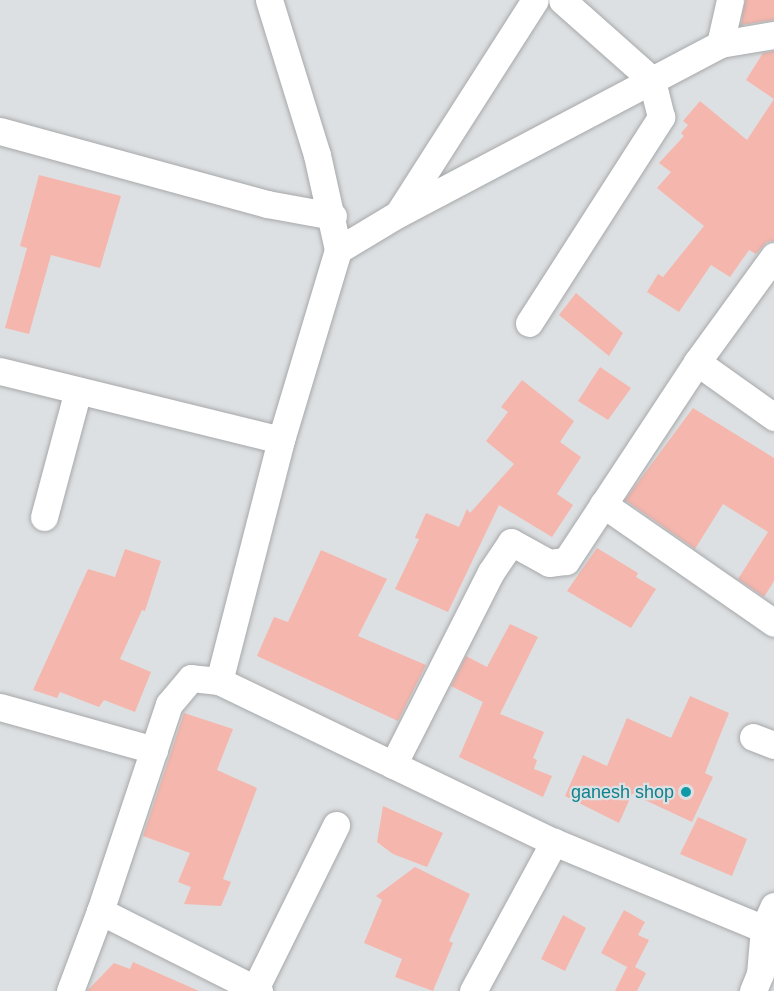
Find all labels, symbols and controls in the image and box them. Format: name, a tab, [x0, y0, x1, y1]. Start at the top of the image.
place label: ganesh shop	[571, 781, 674, 803]
marker: ganesh shop	[679, 785, 693, 799]

